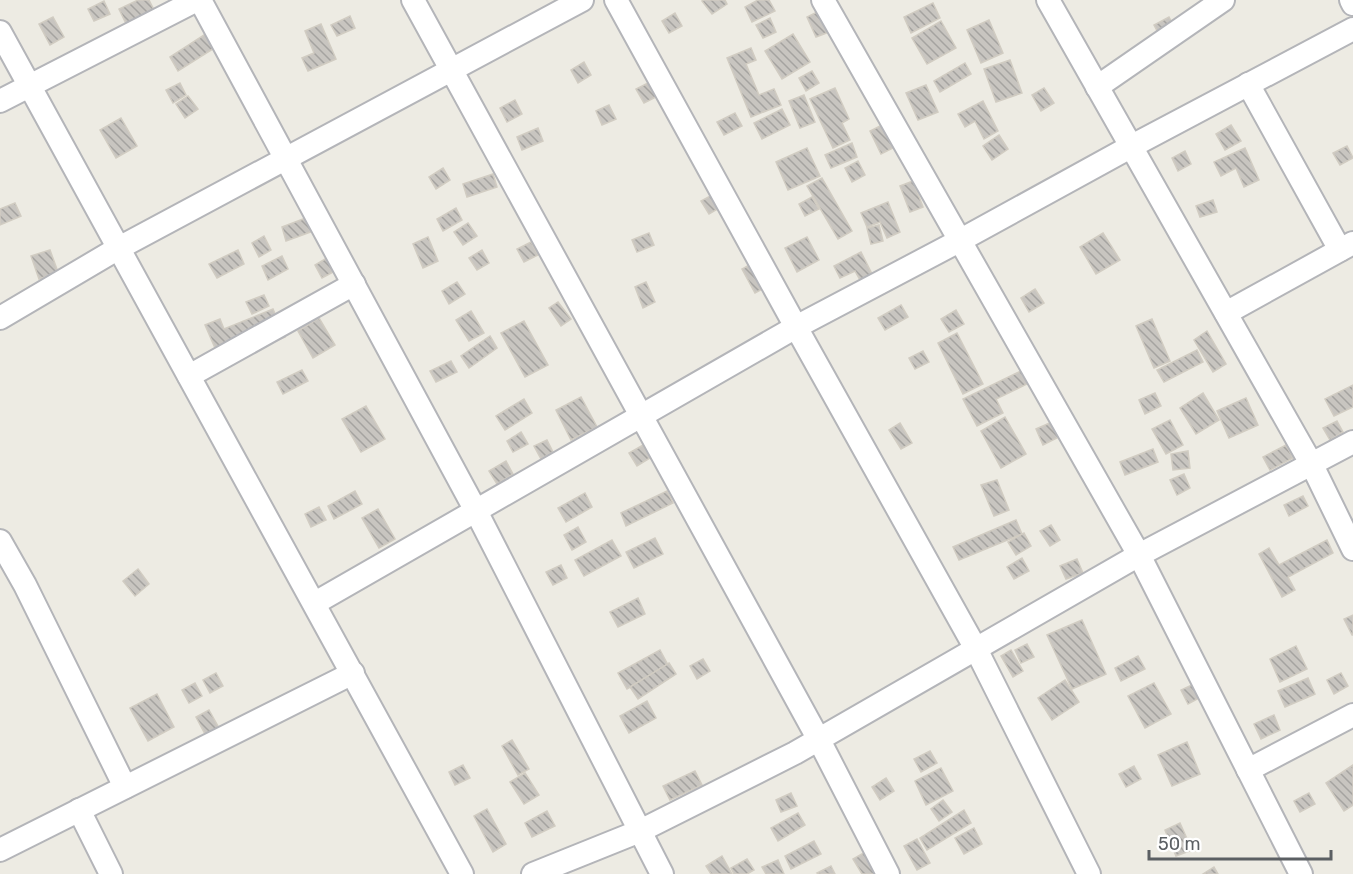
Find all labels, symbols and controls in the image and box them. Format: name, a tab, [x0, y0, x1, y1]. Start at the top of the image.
scale bar	[1149, 823, 1330, 861]
text: 50 m	[1158, 833, 1201, 855]

